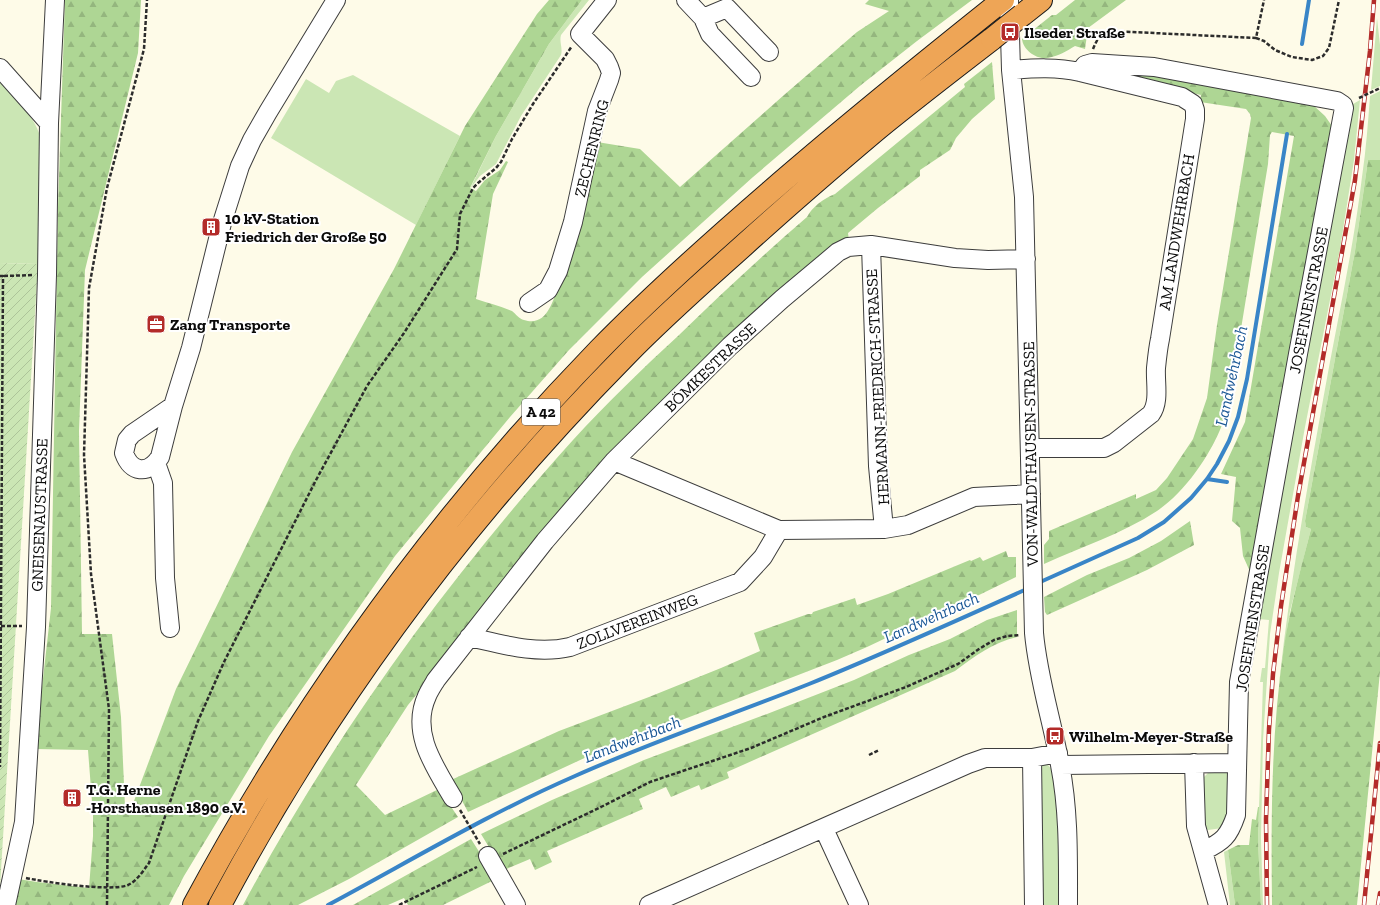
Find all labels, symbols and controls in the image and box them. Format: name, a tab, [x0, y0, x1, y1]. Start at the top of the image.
bus stop icon: Ilseder Straße	[999, 21, 1021, 43]
place label: Ilseder Straße	[1024, 23, 1125, 42]
street label: ZECHENRING	[570, 97, 613, 199]
street label: AM LANDWEHRBACH	[1155, 153, 1198, 312]
place label: 10 kV-Station Friedrich der Große 50	[225, 209, 387, 246]
building icon: 10 kV-Station Friedrich der Große 50	[200, 216, 222, 238]
street label: JOSEFINENSTRASSE	[1285, 225, 1332, 375]
street label: HERMANN-FRIEDRICH-STRASSE	[862, 268, 893, 505]
office icon: Zang Transporte	[145, 313, 167, 335]
place label: Zang Transporte	[170, 315, 290, 334]
street label: BÖMKESTRASSE	[661, 319, 760, 416]
water label: Landwehrbach	[1211, 323, 1252, 428]
street label: VON-WALDTHAUSEN-STRASSE	[1019, 341, 1042, 568]
road number: A 42	[522, 399, 560, 425]
street label: GNEISENAUSTRASSE	[27, 438, 52, 592]
street label: JOSEFINENSTRASSE	[1231, 543, 1274, 693]
water label: Landwehrbach	[880, 587, 982, 647]
street label: ZOLLVEREINWEG	[574, 590, 701, 653]
water label: Landwehrbach	[581, 711, 684, 767]
bus stop icon: Wilhelm-Meyer-Straße	[1044, 725, 1066, 747]
place label: Wilhelm-Meyer-Straße	[1069, 727, 1233, 746]
place label: T.G. Herne -Horsthausen 1890 e.V.	[86, 780, 246, 817]
building icon: T.G. Herne -Horsthausen 1890 e.V.	[61, 787, 83, 809]

